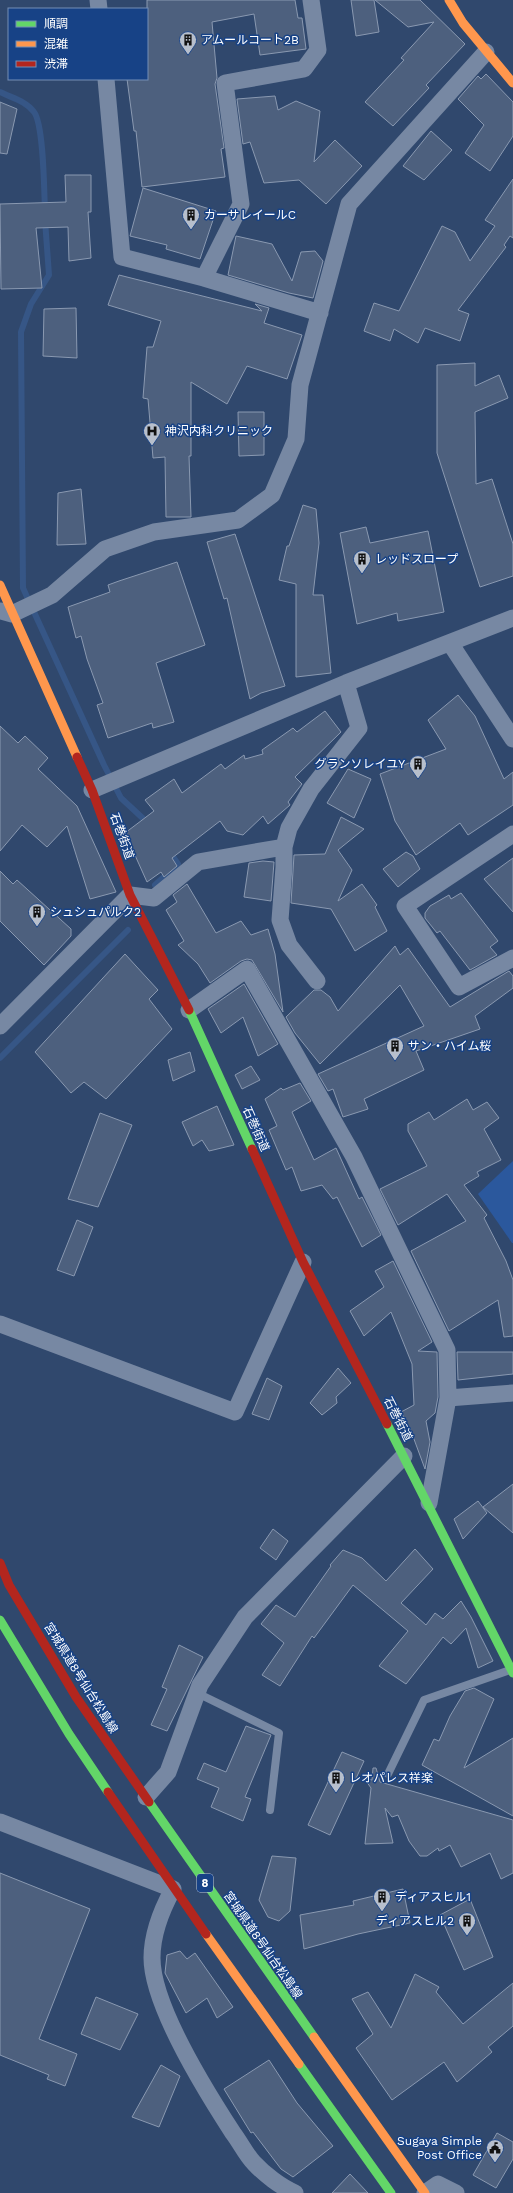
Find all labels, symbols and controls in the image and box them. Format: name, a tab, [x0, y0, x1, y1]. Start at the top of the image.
legend	[8, 8, 148, 80]
text: 順調	[44, 17, 68, 31]
building icon: アムールコート2B	[178, 30, 198, 55]
place label: アムールコート2B	[201, 33, 299, 47]
text: 混雑	[44, 37, 68, 51]
text: 渋滞	[44, 57, 68, 71]
building icon: カーサレイールC	[181, 205, 201, 230]
place label: カーサレイールC	[204, 208, 296, 222]
hospital icon: 神沢内科クリニック	[142, 421, 162, 446]
place label: 神沢内科クリニック	[165, 424, 273, 438]
building icon: レッドスロープ	[352, 549, 372, 574]
place label: レッドスロープ	[375, 552, 458, 566]
building icon: グランソレイユY	[408, 754, 428, 779]
place label: グランソレイユY	[314, 757, 405, 771]
street label: 石巻街道	[107, 811, 137, 861]
building icon: シュシュパルク2	[27, 902, 47, 927]
place label: シュシュパルク2	[50, 905, 141, 919]
building icon: サン・ハイム桜	[385, 1036, 405, 1061]
place label: サン・ハイム桜	[408, 1039, 492, 1053]
street label: 石巻街道	[240, 1104, 272, 1154]
street label: 石巻街道	[381, 1394, 415, 1444]
street label: 宮城県道8号仙台松島線	[41, 1620, 121, 1736]
building icon: レオパレス祥楽	[326, 1768, 346, 1793]
place label: レオパレス祥楽	[349, 1771, 433, 1785]
road number: 8	[197, 1874, 213, 1892]
building icon: ディアスヒル1	[372, 1887, 392, 1912]
street label: 宮城県道8号仙台松島線	[221, 1889, 305, 2001]
place label: ディアスヒル1	[395, 1890, 471, 1904]
building icon: ディアスヒル2	[457, 1911, 477, 1936]
place label: ディアスヒル2	[376, 1914, 454, 1928]
place label: Sugaya Simple Post Office	[397, 2134, 482, 2162]
public building icon: Sugaya Simple Post Office	[485, 2138, 505, 2163]

